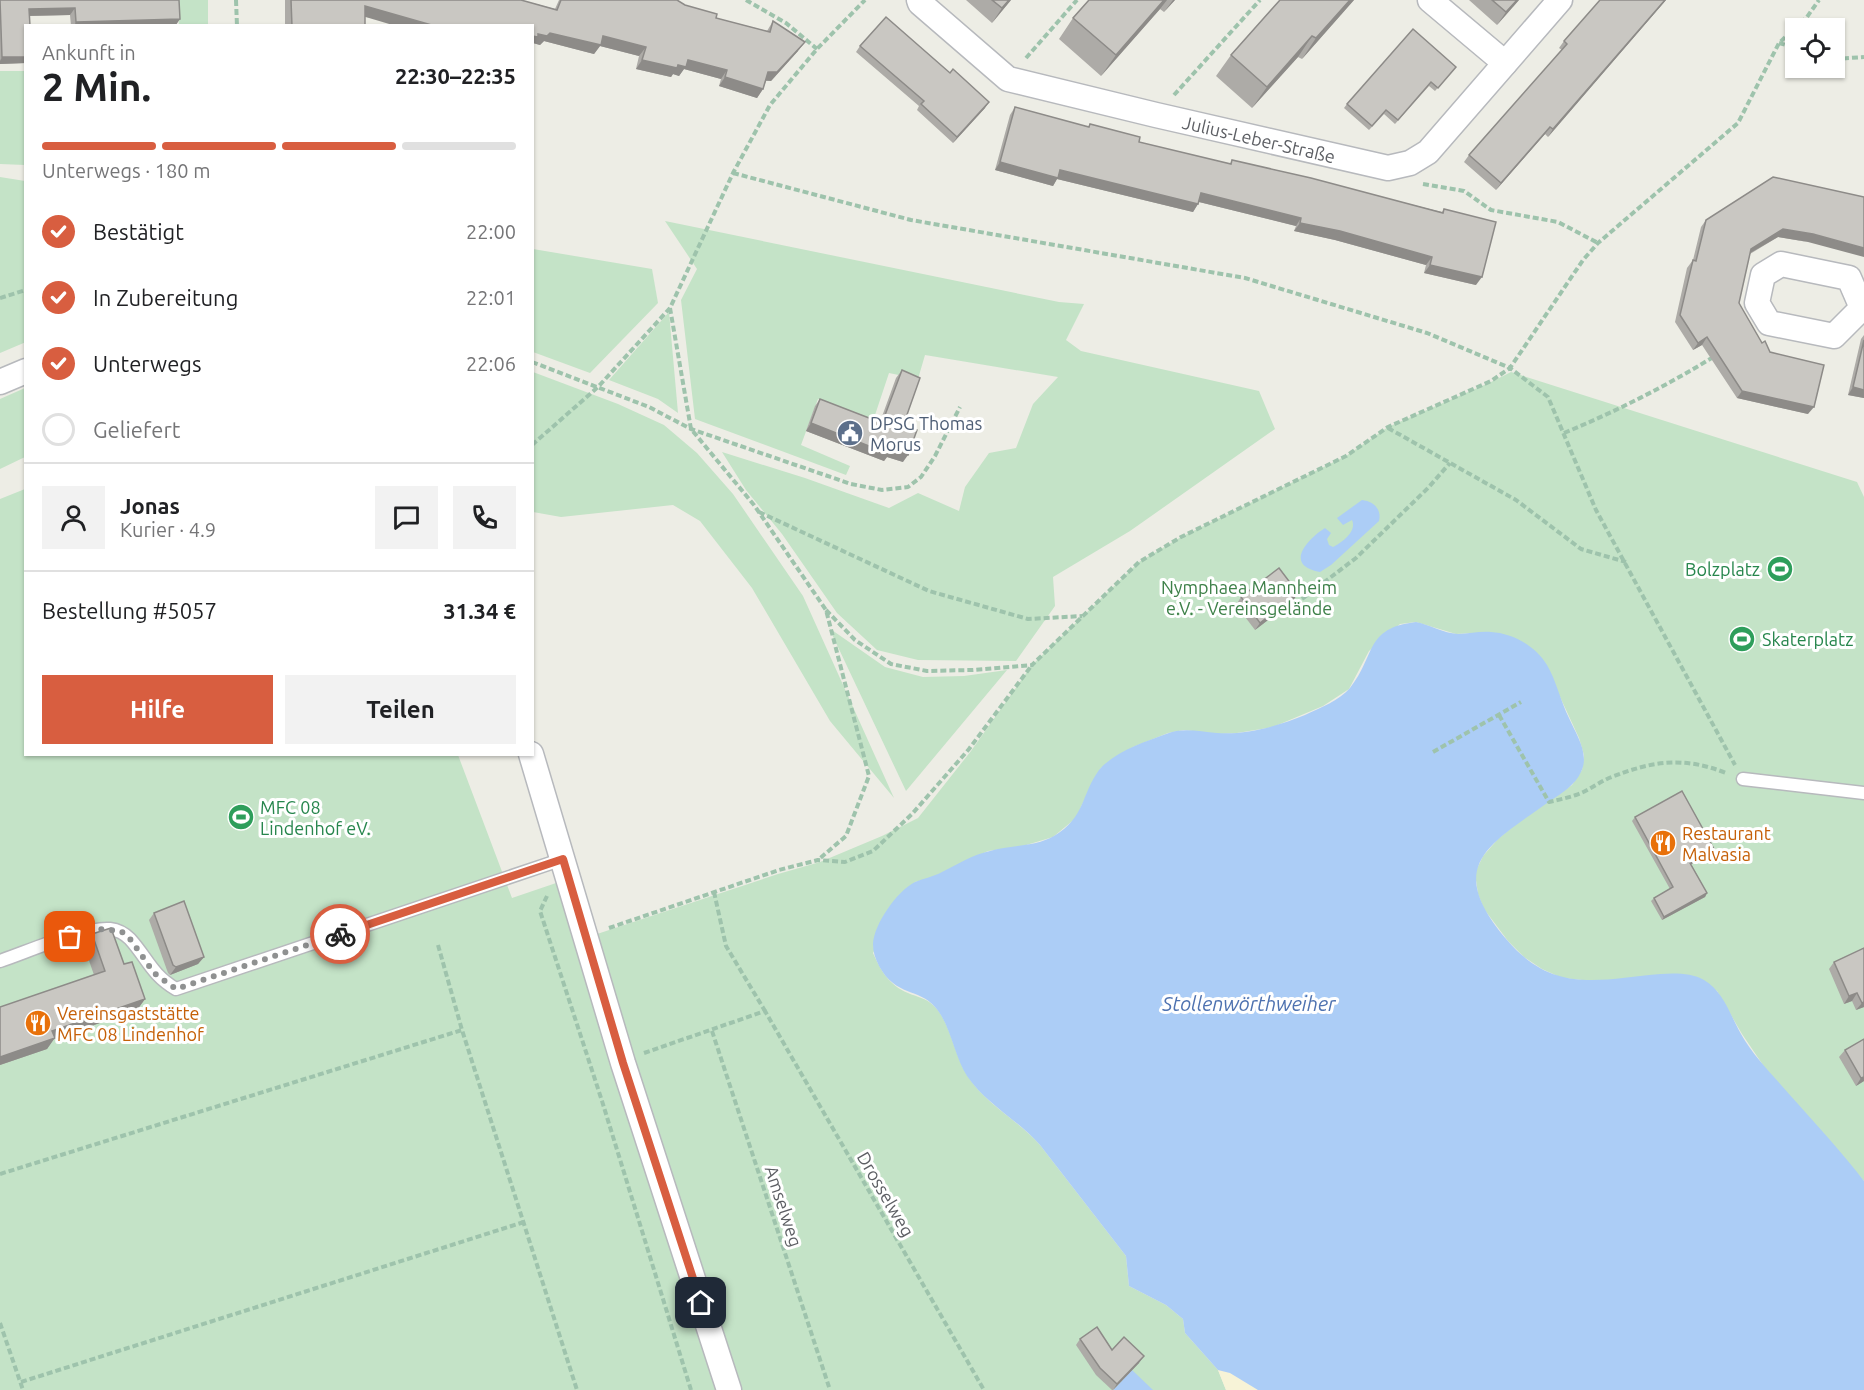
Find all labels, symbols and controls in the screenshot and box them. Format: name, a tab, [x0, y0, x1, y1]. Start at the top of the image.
map controls	[1785, 18, 1845, 78]
button: locate	[1785, 18, 1845, 78]
text: Ankunft in	[42, 41, 136, 64]
text: 22:30–22:35	[395, 63, 516, 88]
text: 2 Min.	[42, 65, 151, 108]
street label: Julius-Leber-Straße	[1181, 112, 1337, 166]
text: Unterwegs · 180 m	[42, 159, 210, 182]
icon: check	[42, 215, 75, 248]
text: Bestätigt	[93, 219, 184, 244]
text: 22:00	[466, 220, 516, 243]
icon: check	[42, 281, 75, 314]
text: In Zubereitung	[93, 285, 238, 310]
text: 22:01	[466, 286, 516, 309]
icon: check	[42, 347, 75, 380]
text: Unterwegs	[93, 351, 202, 376]
text: 22:06	[466, 352, 516, 375]
place label: DPSG Thomas Morus	[870, 413, 983, 454]
text: Geliefert	[93, 417, 180, 442]
public building icon: DPSG Thomas Morus	[835, 418, 865, 448]
button: person	[42, 486, 105, 549]
button: chat	[375, 486, 438, 549]
button: phone	[453, 486, 516, 549]
text: Jonas	[120, 493, 180, 518]
text: Kurier · 4.9	[120, 518, 216, 541]
sports icon: Bolzplatz	[1765, 554, 1795, 584]
place label: Bolzplatz	[1685, 559, 1760, 579]
park label: Nymphaea Mannheim e.V. - Vereinsgelände	[1161, 577, 1337, 618]
text: Bestellung #5057	[42, 598, 217, 623]
text: 31.34 €	[443, 598, 516, 623]
sports icon: Skaterplatz	[1727, 624, 1757, 654]
place label: Skaterplatz	[1762, 629, 1853, 649]
button: Hilfe	[42, 675, 273, 744]
button: Teilen	[285, 675, 516, 744]
place label: MFC 08 Lindenhof eV.	[260, 797, 371, 838]
sports icon: MFC 08 Lindenhof eV.	[226, 802, 256, 832]
place label: Restaurant Malvasia	[1682, 823, 1771, 864]
restaurant icon: Restaurant Malvasia	[1648, 828, 1678, 858]
courier	[310, 904, 370, 964]
pin	[44, 911, 95, 962]
icon: bike	[324, 918, 357, 951]
icon: bag	[53, 920, 86, 953]
water label: Stollenwörthweiher	[1161, 992, 1337, 1015]
place label: Vereinsgaststätte MFC 08 Lindenhof	[57, 1003, 204, 1044]
restaurant icon: Vereinsgaststätte MFC 08 Lindenhof	[23, 1008, 53, 1038]
street label: Drosselweg	[854, 1148, 918, 1240]
street label: Amselweg	[762, 1163, 806, 1249]
pin	[675, 1277, 726, 1328]
icon: home	[684, 1286, 717, 1319]

